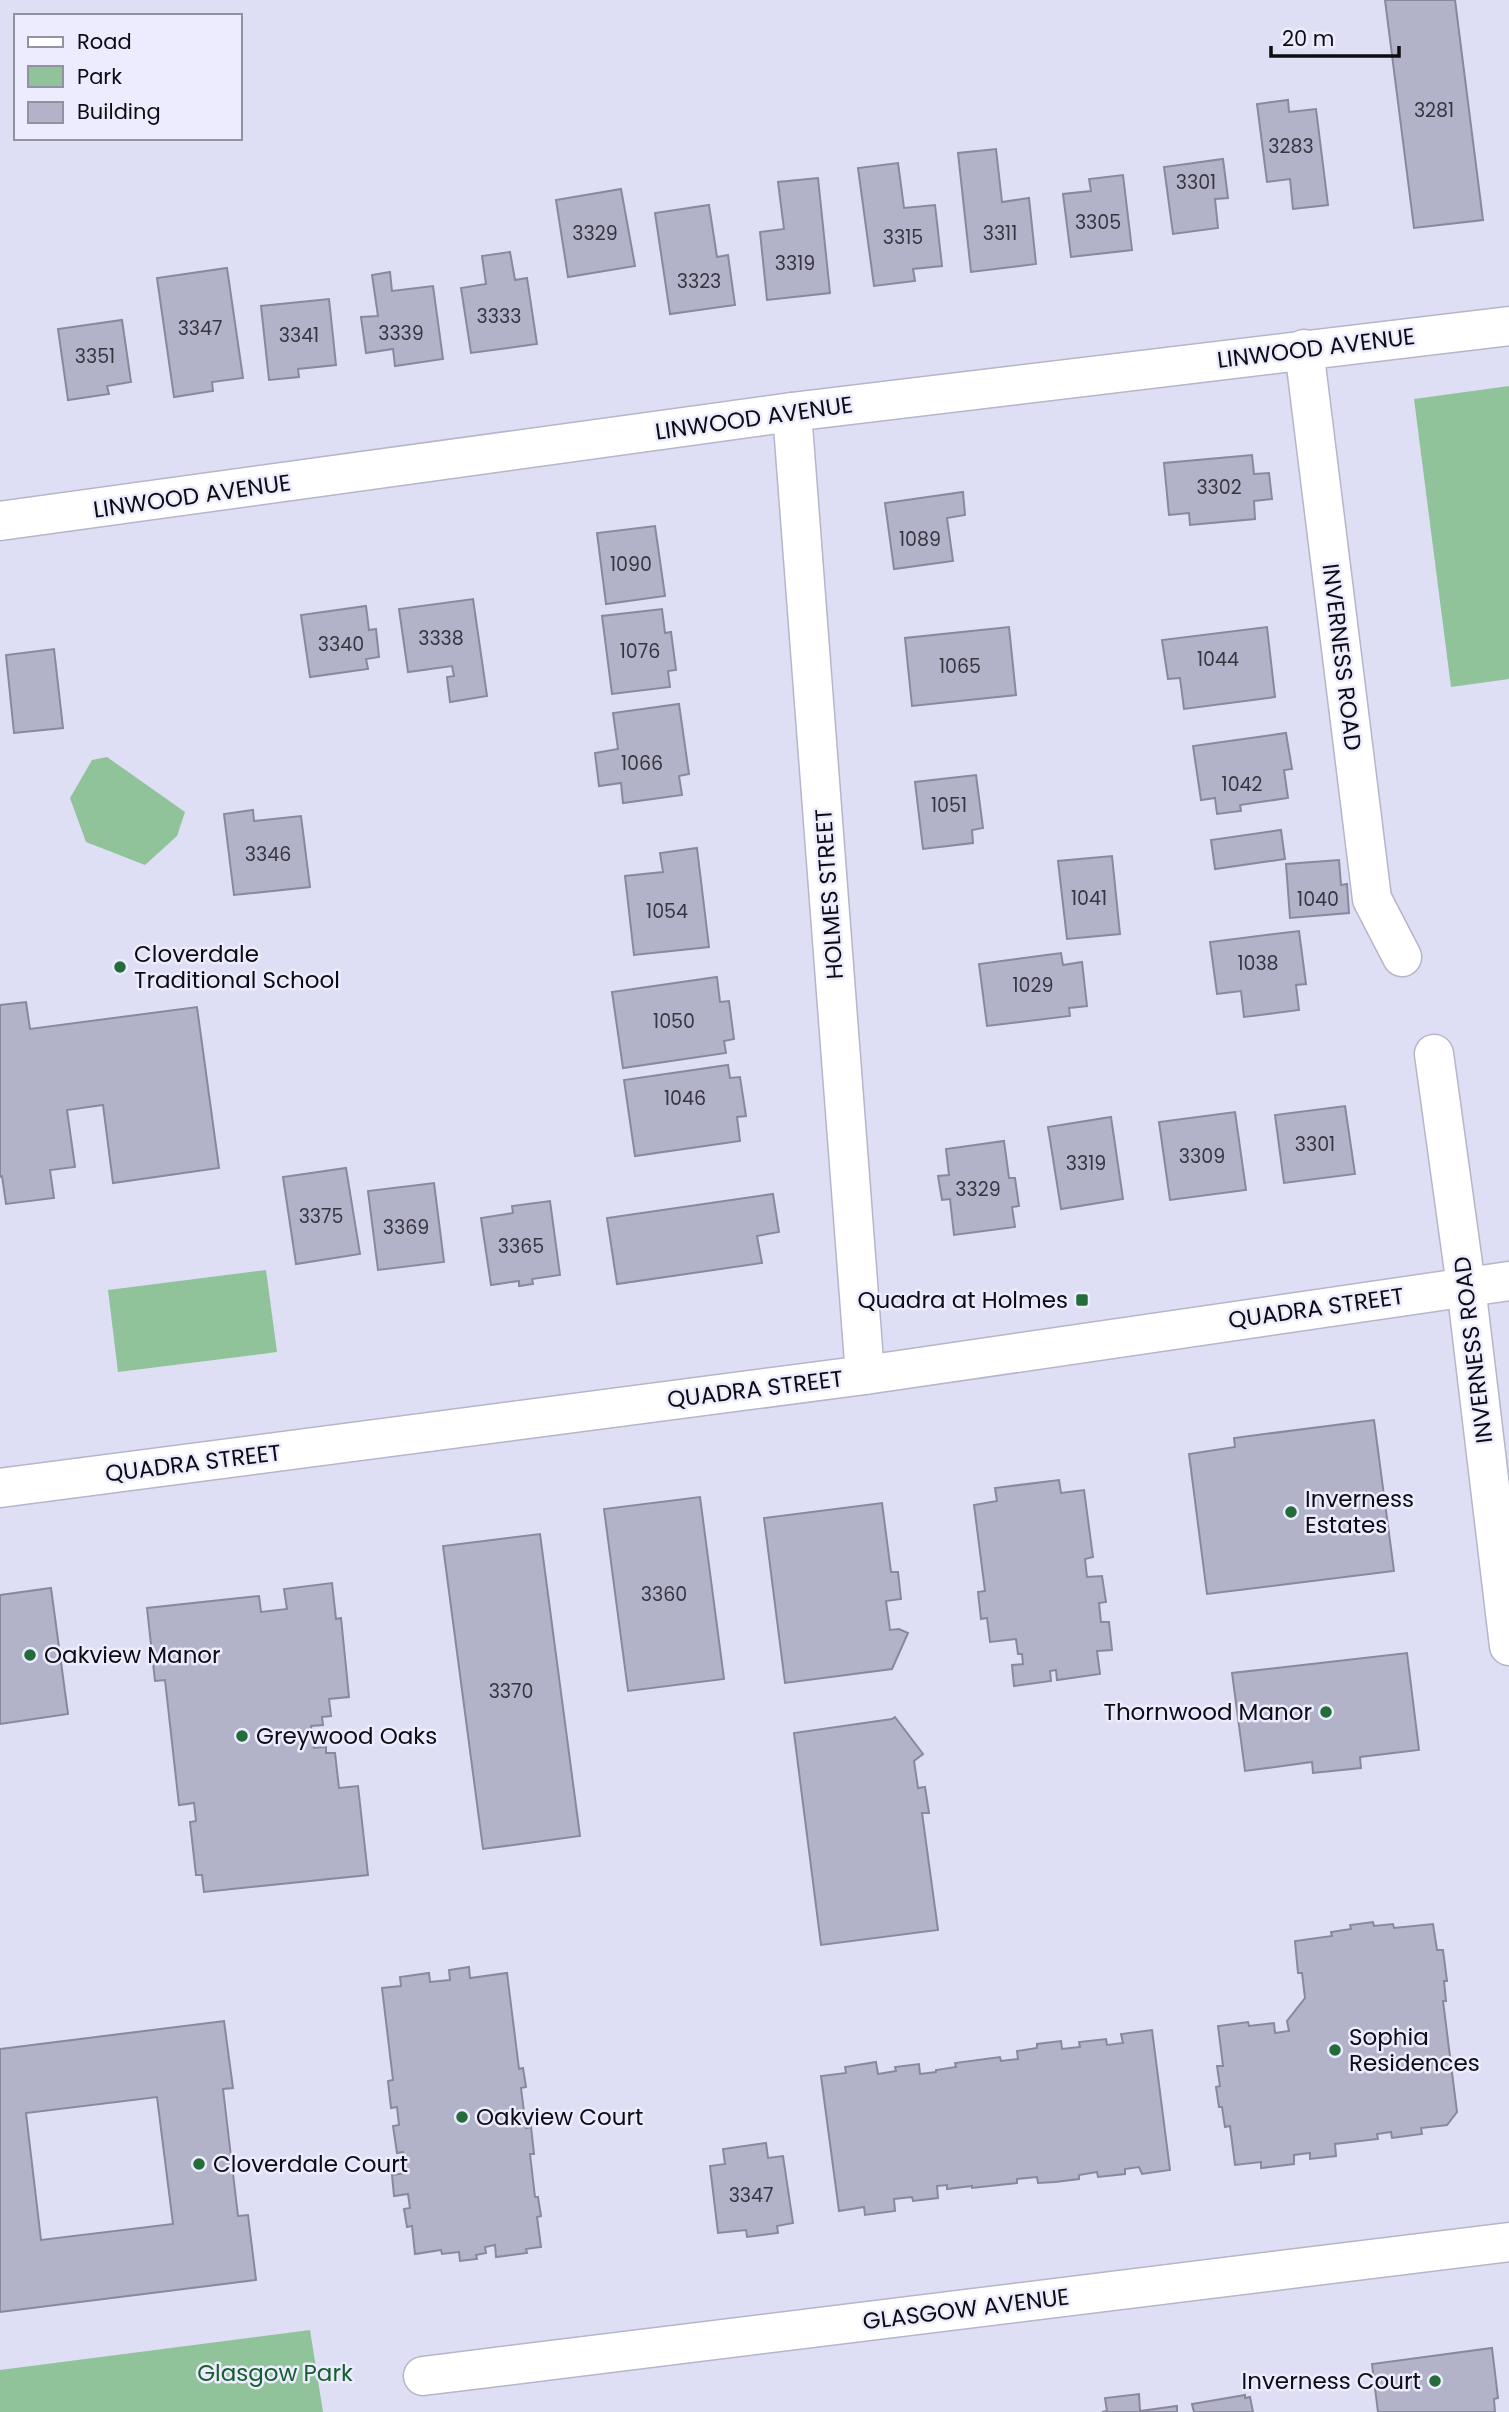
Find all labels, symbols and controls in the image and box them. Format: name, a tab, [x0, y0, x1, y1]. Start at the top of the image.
legend	[14, 14, 242, 140]
scale bar	[1271, 14, 1399, 58]
text: 20 m	[1282, 24, 1335, 53]
text: Road	[77, 27, 132, 56]
text: Park	[77, 62, 122, 91]
text: Building	[77, 97, 161, 126]
house number: 3281	[1414, 97, 1454, 124]
house number: 3283	[1268, 133, 1314, 160]
house number: 3301	[1176, 169, 1216, 196]
house number: 3305	[1075, 209, 1121, 236]
house number: 3329	[572, 220, 618, 247]
house number: 3311	[983, 220, 1017, 247]
house number: 3315	[883, 224, 923, 251]
house number: 3319	[775, 250, 815, 277]
house number: 3323	[677, 268, 721, 295]
house number: 3333	[477, 303, 521, 330]
house number: 3347	[178, 315, 222, 342]
house number: 3339	[378, 320, 424, 347]
street label: LINWOOD AVENUE	[1215, 320, 1417, 376]
house number: 3341	[279, 322, 319, 349]
house number: 3351	[75, 343, 115, 370]
street label: LINWOOD AVENUE	[653, 388, 855, 448]
street label: LINWOOD AVENUE	[91, 466, 293, 526]
house number: 3302	[1196, 474, 1242, 501]
house number: 1089	[899, 526, 941, 553]
house number: 1090	[610, 551, 652, 578]
street label: INVERNESS ROAD	[1315, 562, 1369, 752]
house number: 3338	[418, 625, 464, 652]
house number: 3340	[318, 631, 364, 658]
house number: 1076	[620, 638, 660, 665]
house number: 1044	[1197, 646, 1239, 673]
house number: 1065	[939, 653, 981, 680]
house number: 1066	[621, 750, 663, 777]
house number: 1042	[1222, 771, 1263, 798]
house number: 1051	[931, 792, 967, 819]
street label: HOLMES STREET	[807, 808, 851, 980]
house number: 3346	[245, 841, 291, 868]
house number: 1041	[1071, 885, 1107, 912]
house number: 1040	[1297, 886, 1339, 913]
house number: 1054	[646, 898, 688, 925]
place label: Cloverdale Traditional School	[134, 938, 340, 996]
house number: 1038	[1237, 950, 1279, 977]
marker: Cloverdale Traditional School	[112, 959, 128, 975]
house number: 1029	[1013, 972, 1053, 999]
house number: 1050	[653, 1008, 695, 1035]
house number: 1046	[664, 1085, 706, 1112]
house number: 3301	[1295, 1131, 1335, 1158]
house number: 3309	[1179, 1143, 1225, 1170]
house number: 3319	[1066, 1150, 1106, 1177]
house number: 3329	[955, 1176, 1001, 1203]
house number: 3375	[299, 1203, 343, 1230]
house number: 3369	[383, 1214, 429, 1241]
house number: 3365	[498, 1233, 544, 1260]
street label: INVERNESS ROAD	[1446, 1255, 1500, 1445]
street label: QUADRA STREET	[1226, 1280, 1406, 1336]
place label: Quadra at Holmes	[857, 1284, 1068, 1316]
marker: Quadra at Holmes	[1074, 1292, 1090, 1308]
street label: QUADRA STREET	[665, 1362, 845, 1416]
street label: QUADRA STREET	[103, 1436, 283, 1490]
place label: Inverness Estates	[1305, 1483, 1414, 1541]
marker: Inverness Estates	[1283, 1504, 1299, 1520]
house number: 3360	[641, 1581, 687, 1608]
place label: Oakview Manor	[44, 1639, 221, 1671]
marker: Oakview Manor	[22, 1647, 38, 1663]
house number: 3370	[489, 1678, 533, 1705]
place label: Thornwood Manor	[1103, 1696, 1312, 1728]
marker: Thornwood Manor	[1318, 1704, 1334, 1720]
place label: Greywood Oaks	[256, 1720, 437, 1752]
marker: Greywood Oaks	[234, 1728, 250, 1744]
place label: Sophia Residences	[1349, 2021, 1480, 2079]
marker: Sophia Residences	[1327, 2042, 1343, 2058]
place label: Oakview Court	[476, 2101, 643, 2133]
marker: Oakview Court	[454, 2109, 470, 2125]
place label: Cloverdale Court	[213, 2148, 408, 2180]
marker: Cloverdale Court	[191, 2156, 207, 2172]
house number: 3347	[729, 2182, 773, 2209]
street label: GLASGOW AVENUE	[861, 2280, 1071, 2338]
park label: Glasgow Park	[197, 2357, 353, 2389]
place label: Inverness Court	[1242, 2365, 1421, 2397]
marker: Inverness Court	[1427, 2373, 1443, 2389]

